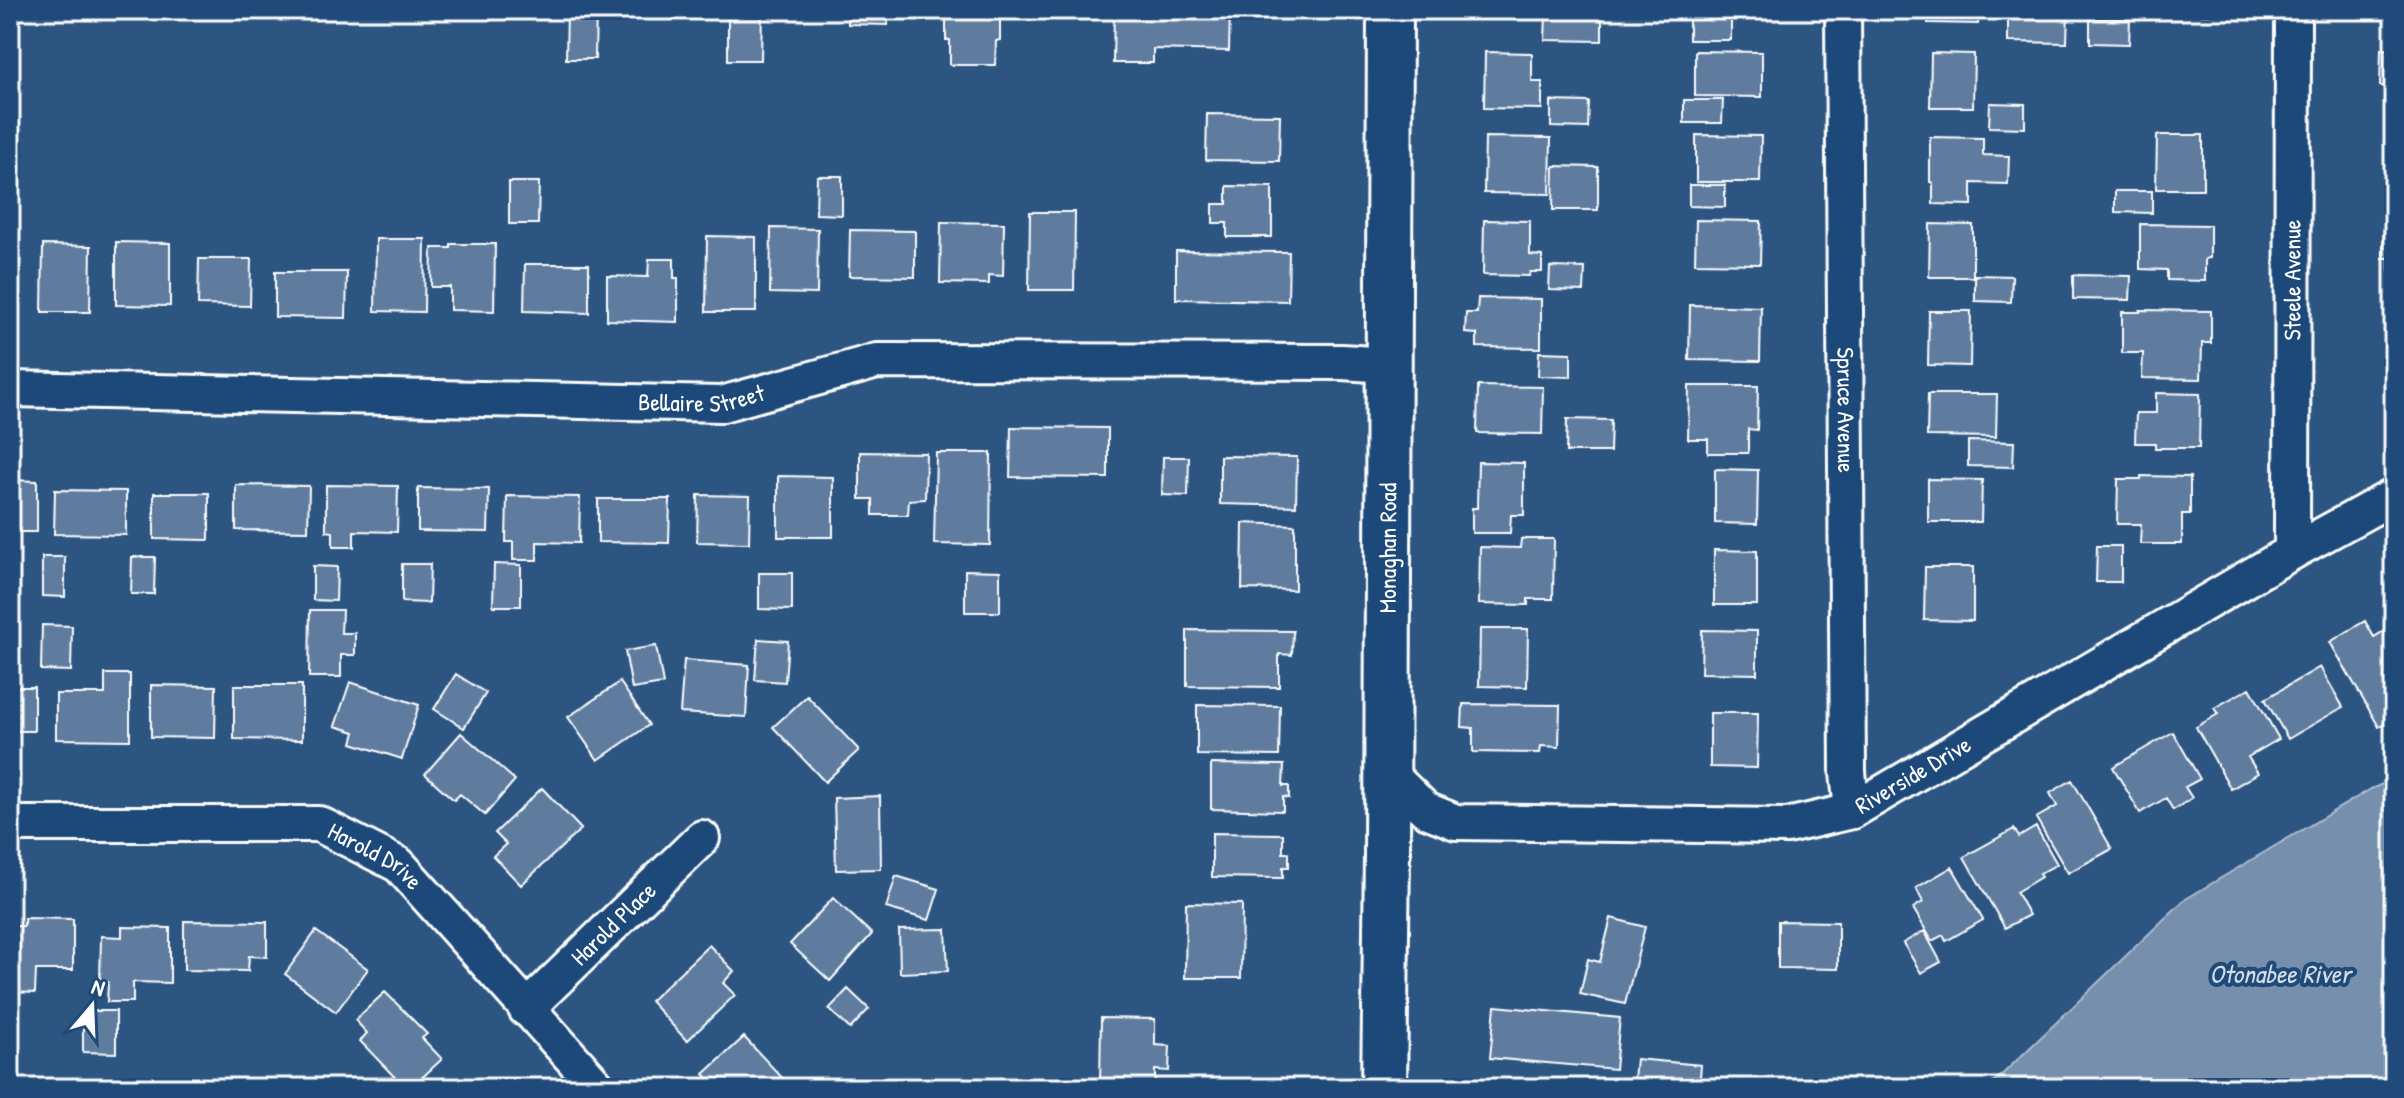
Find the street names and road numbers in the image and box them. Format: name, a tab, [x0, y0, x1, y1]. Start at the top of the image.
street label: Steele Avenue	[2275, 219, 2308, 340]
street label: Spruce Avenue	[1830, 347, 1863, 473]
street label: Bellaire Street	[638, 376, 769, 419]
street label: Monaghan Road	[1371, 483, 1403, 613]
street label: Riverside Drive	[1849, 727, 1977, 821]
street label: Harold Drive	[323, 814, 431, 896]
street label: Harold Place	[563, 874, 663, 972]

